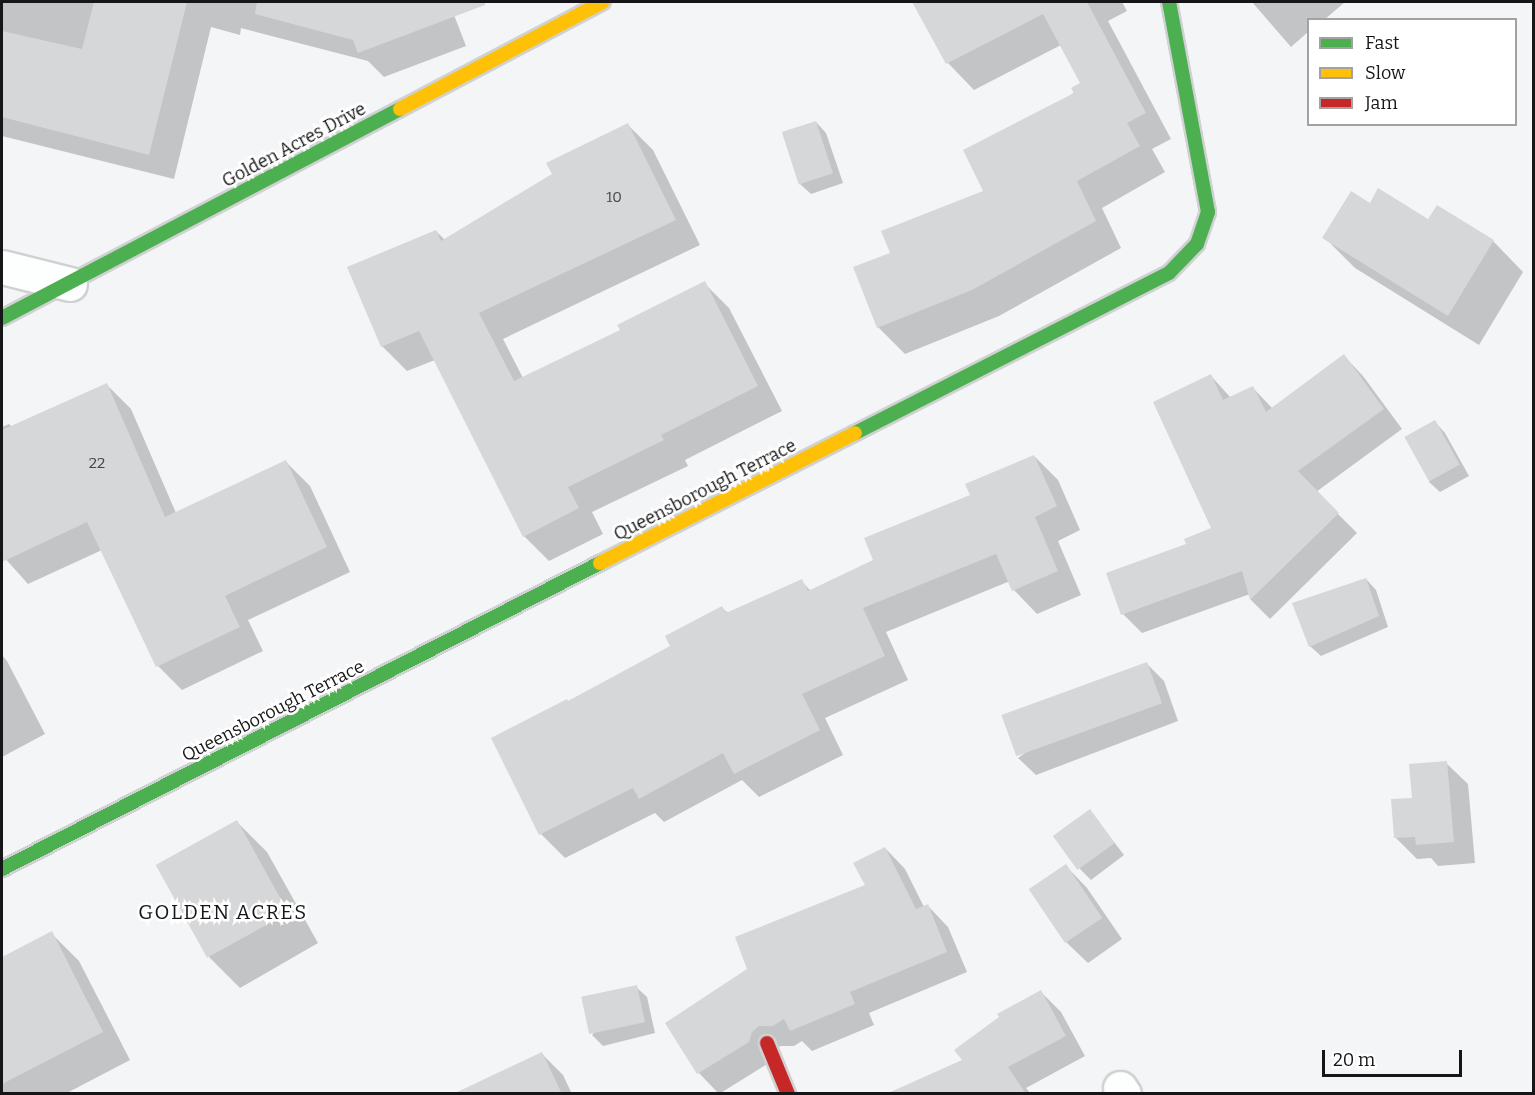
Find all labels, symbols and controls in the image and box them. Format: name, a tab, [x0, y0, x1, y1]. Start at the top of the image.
legend	[1307, 18, 1517, 126]
text: Fast	[1365, 32, 1400, 54]
text: Slow	[1365, 62, 1405, 84]
text: Jam	[1365, 92, 1398, 114]
street label: Golden Acres Drive	[218, 98, 370, 192]
house number: 10	[606, 189, 622, 207]
street label: Queensborough Terrace	[610, 435, 800, 545]
house number: 22	[89, 455, 105, 473]
street label: Queensborough Terrace	[178, 656, 368, 766]
district label: GOLDEN ACRES	[138, 900, 308, 924]
scale bar	[1325, 1038, 1464, 1076]
text: 20 m	[1333, 1049, 1375, 1071]

